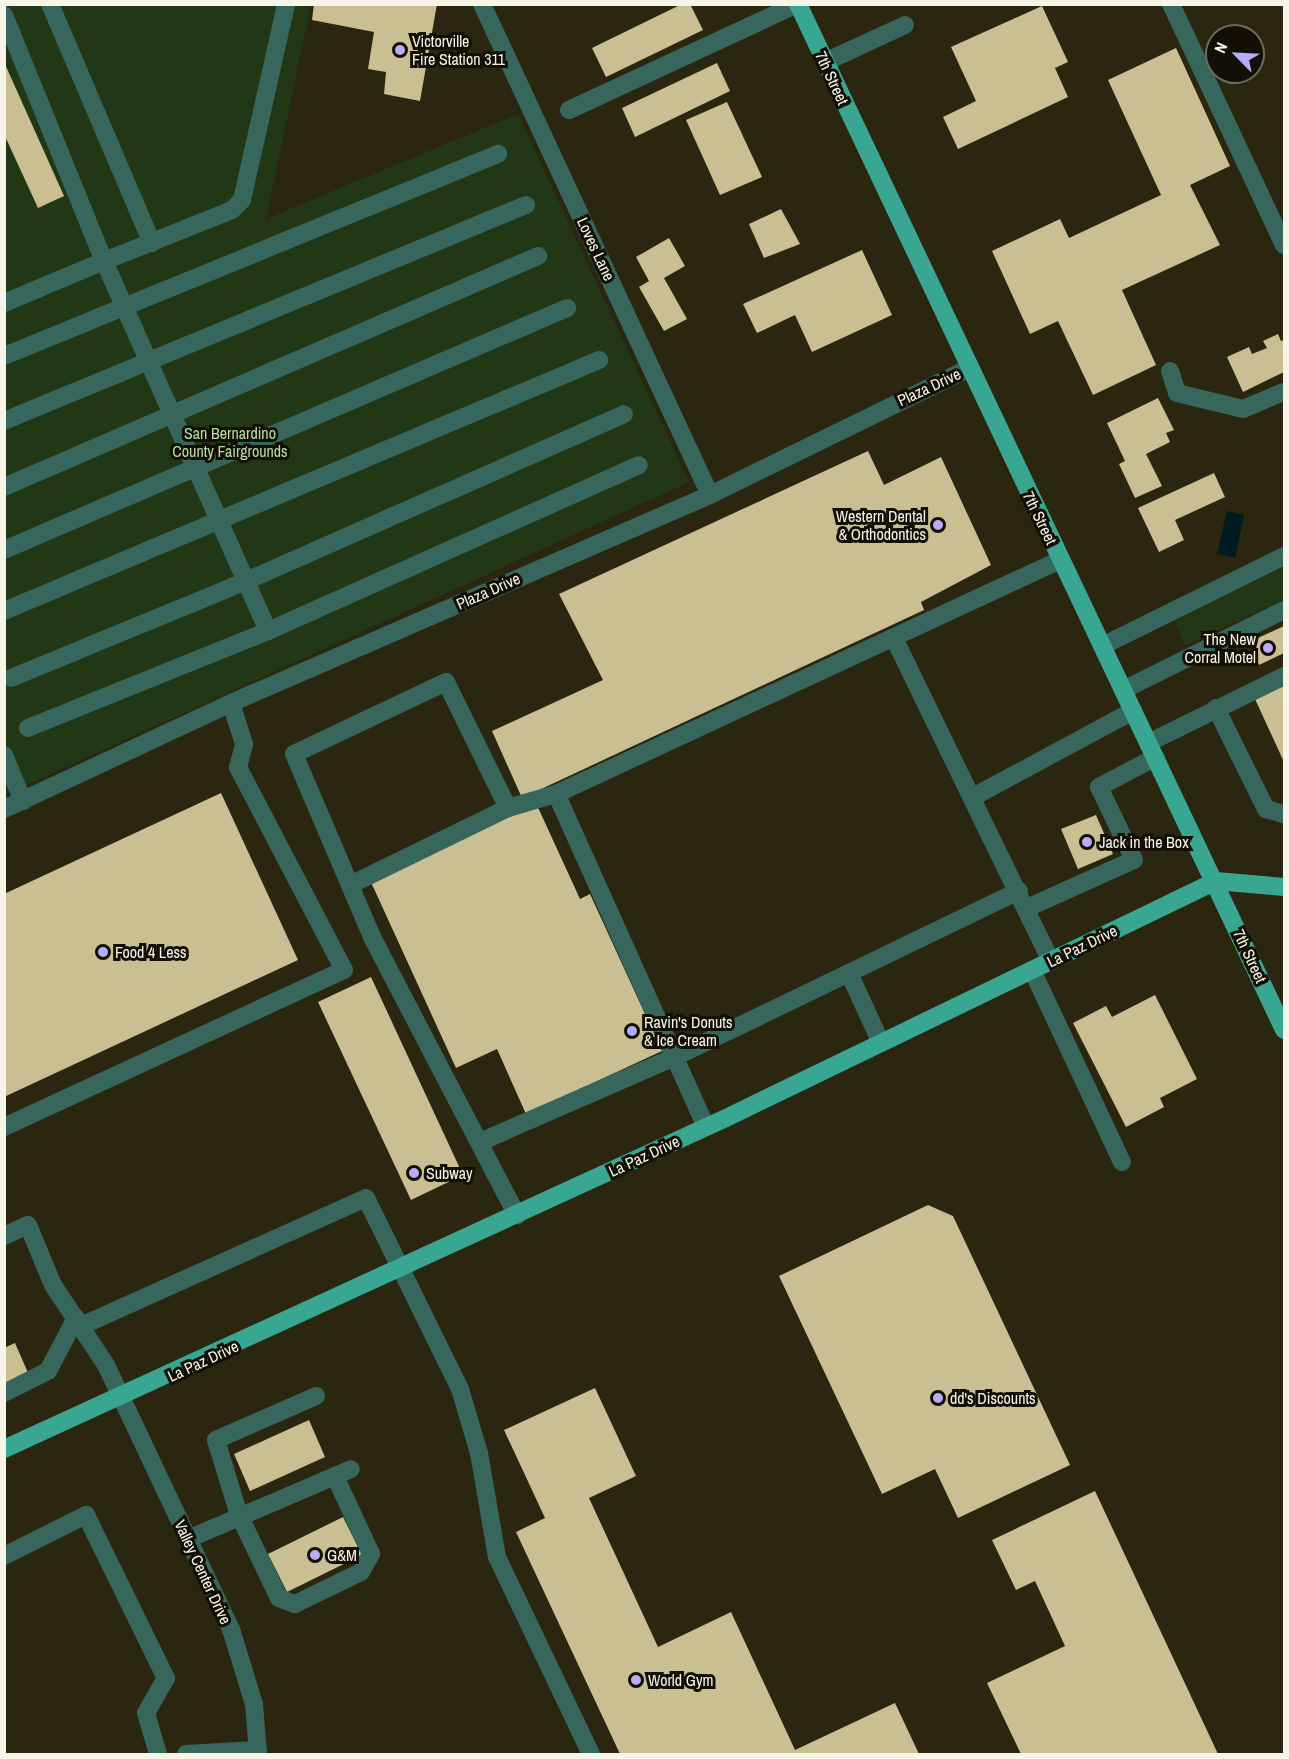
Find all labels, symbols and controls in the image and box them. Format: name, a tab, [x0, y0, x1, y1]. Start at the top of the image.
north arrow	[1205, 24, 1265, 84]
place label: Victorville Fire Station 311	[412, 31, 505, 69]
text: N	[1208, 39, 1232, 56]
marker: Victorville Fire Station 311	[393, 43, 407, 57]
street label: 7th Street	[811, 48, 853, 108]
street label: Loves Lane	[573, 214, 619, 284]
street label: Plaza Drive	[894, 364, 964, 410]
park label: San Bernardino County Fairgrounds	[172, 423, 288, 461]
street label: 7th Street	[1019, 488, 1061, 548]
place label: Western Dental & Orthodontics	[836, 506, 926, 544]
marker: Western Dental & Orthodontics	[931, 518, 945, 532]
street label: Plaza Drive	[453, 568, 523, 614]
place label: The New Corral Motel	[1185, 629, 1256, 667]
marker: The New Corral Motel	[1261, 641, 1275, 655]
place label: Jack in the Box	[1099, 832, 1189, 852]
marker: Jack in the Box	[1080, 835, 1094, 849]
street label: La Paz Drive	[1044, 921, 1120, 971]
street label: 7th Street	[1229, 926, 1271, 986]
place label: Food 4 Less	[115, 942, 187, 962]
marker: Food 4 Less	[96, 945, 110, 959]
place label: Ravin's Donuts & Ice Cream	[644, 1012, 733, 1050]
marker: Ravin's Donuts & Ice Cream	[625, 1024, 639, 1038]
street label: La Paz Drive	[606, 1131, 682, 1181]
place label: Subway	[426, 1163, 473, 1183]
marker: Subway	[407, 1166, 421, 1180]
street label: La Paz Drive	[165, 1336, 241, 1386]
place label: dd's Discounts	[950, 1388, 1036, 1408]
marker: dd's Discounts	[931, 1391, 945, 1405]
street label: Valley Center Drive	[170, 1517, 236, 1627]
place label: G&M	[327, 1545, 357, 1565]
marker: G&M	[308, 1548, 322, 1562]
place label: World Gym	[648, 1670, 713, 1690]
marker: World Gym	[629, 1673, 643, 1687]

